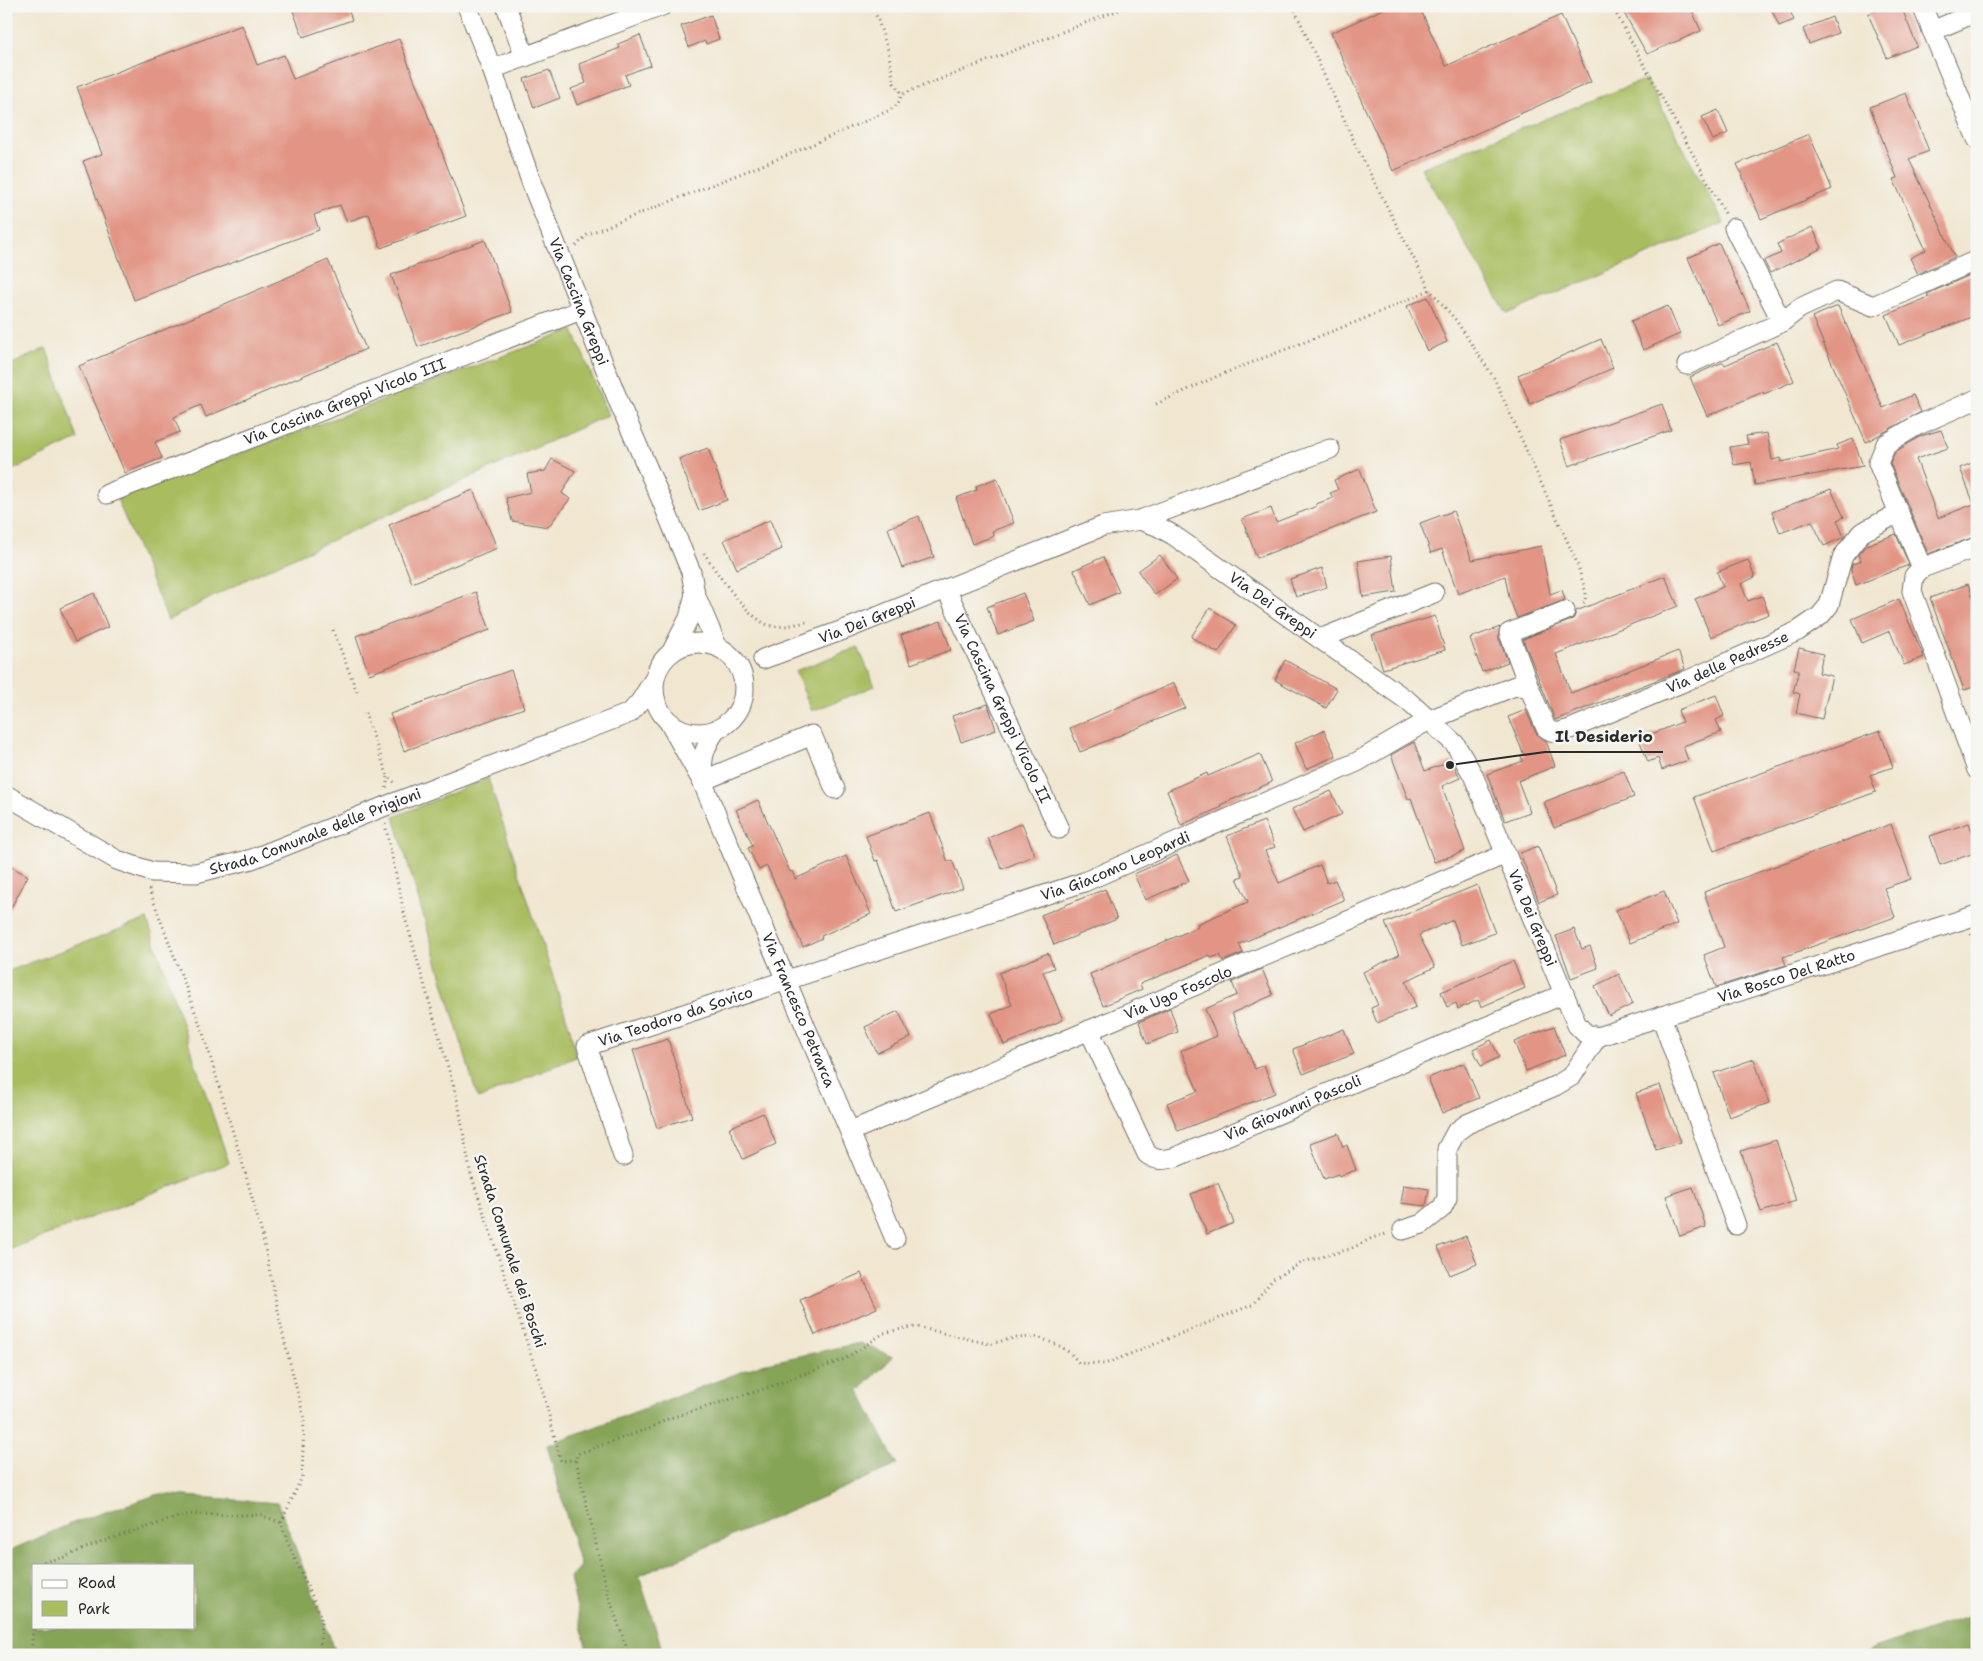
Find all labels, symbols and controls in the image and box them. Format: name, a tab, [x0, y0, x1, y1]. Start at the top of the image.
street label: Via Cascina Greppi	[544, 235, 613, 368]
street label: Via Cascina Greppi Vicolo III	[241, 353, 449, 450]
street label: Via Dei Greppi	[1225, 567, 1320, 643]
street label: Via Dei Greppi	[816, 592, 919, 648]
street label: Via Cascina Greppi Vicolo II	[949, 611, 1055, 806]
street label: Via delle Pedresse	[1663, 626, 1792, 698]
callout: Il Desiderio	[1545, 721, 1663, 752]
text: Il Desiderio	[1555, 726, 1653, 747]
street label: Strada Comunale delle Prigioni	[207, 783, 424, 879]
street label: Via Giacomo Leopardi	[1038, 827, 1193, 906]
street label: Via Dei Greppi	[1503, 866, 1561, 969]
street label: Via Francesco Petrarca	[757, 930, 840, 1091]
street label: Via Bosco Del Ratto	[1715, 945, 1858, 1008]
street label: Via Ugo Foscolo	[1121, 961, 1235, 1024]
street label: Via Teodoro da Sovico	[596, 982, 755, 1052]
street label: Via Giovanni Pascoli	[1221, 1070, 1364, 1146]
street label: Strada Comunale dei Boschi	[469, 1152, 551, 1350]
legend	[32, 1564, 195, 1628]
text: Road	[78, 1573, 116, 1593]
text: Park	[78, 1599, 110, 1619]

